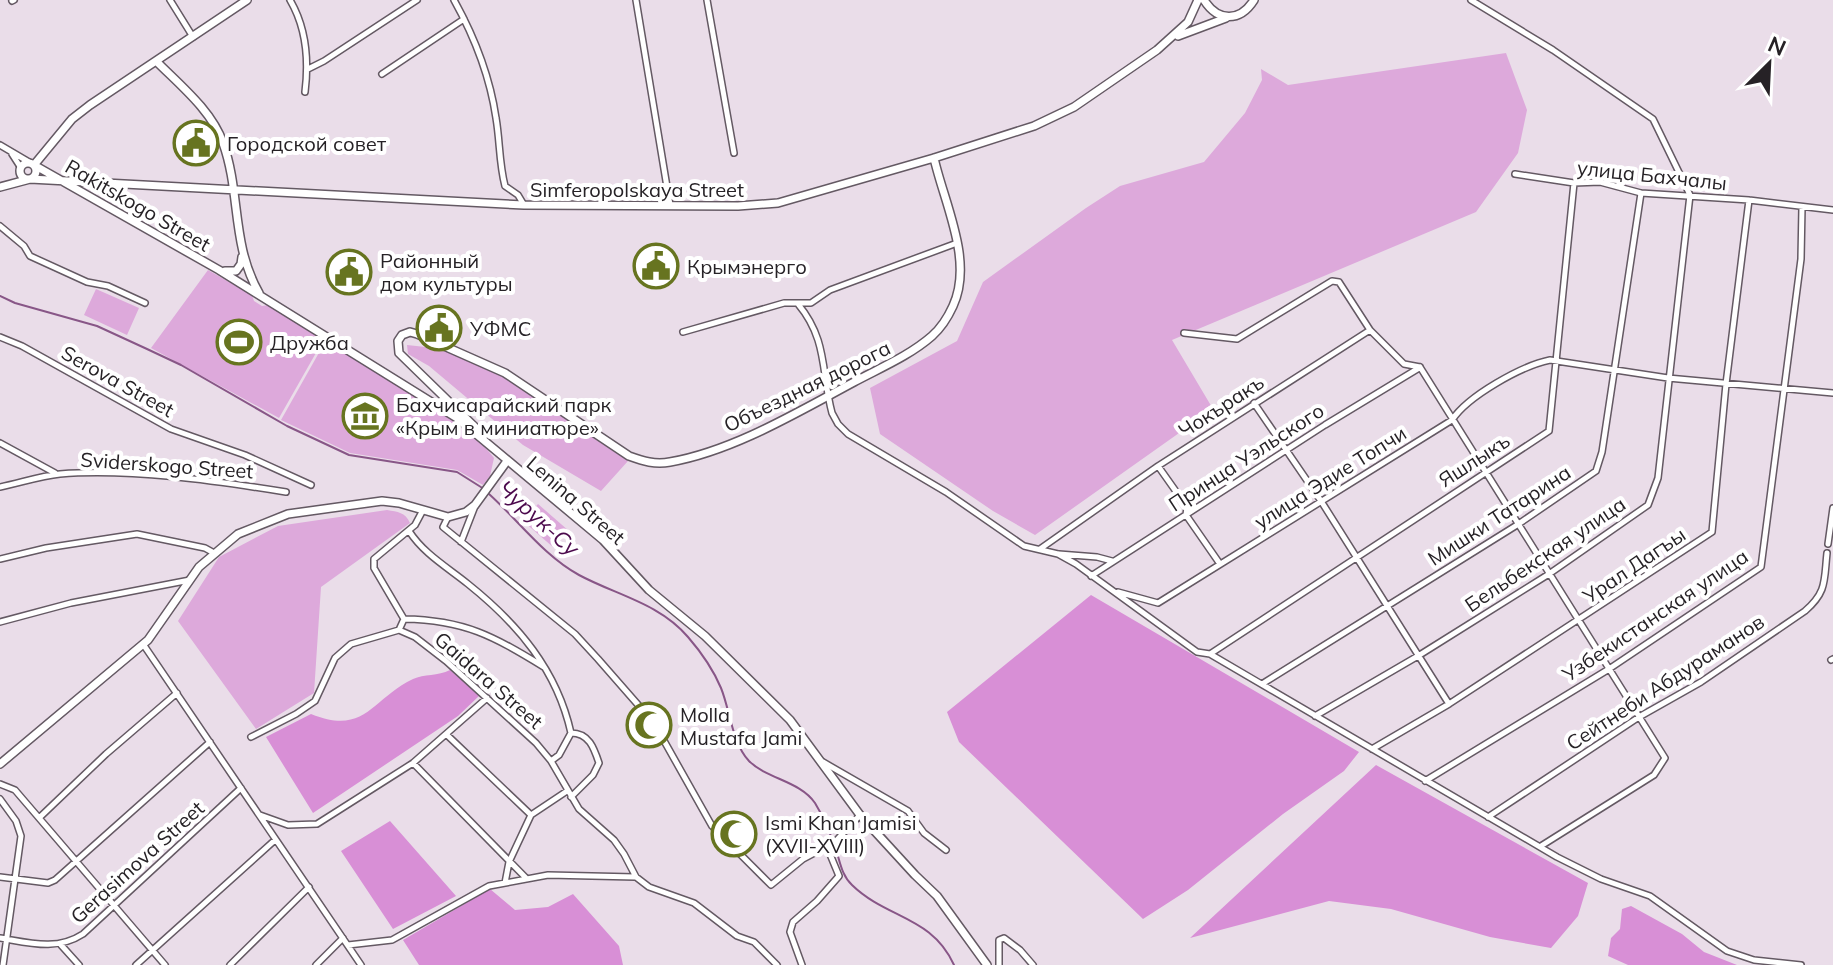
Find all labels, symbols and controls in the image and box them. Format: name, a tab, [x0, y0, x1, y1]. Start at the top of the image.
north arrow	[1729, 24, 1809, 104]
text: N	[1764, 30, 1790, 62]
public building icon: Городской совет	[172, 119, 220, 167]
place label: Городской совет	[227, 131, 387, 156]
street label: Rakitskogo Street	[61, 153, 215, 257]
street label: улица Бахчалы	[1576, 155, 1728, 195]
street label: Simferopolskaya Street	[530, 177, 744, 202]
public building icon: Крымэнерго	[632, 242, 680, 290]
public building icon: Районный дом культуры	[325, 248, 373, 296]
place label: Районный дом культуры	[380, 248, 513, 296]
place label: Крымэнерго	[687, 254, 807, 279]
public building icon: УФМС	[415, 304, 463, 352]
place label: УФМС	[469, 316, 531, 341]
sports icon: Дружба	[215, 318, 263, 366]
place label: Дружба	[270, 330, 349, 355]
street label: Объездная дорога	[720, 335, 894, 437]
street label: Serova Street	[57, 340, 179, 422]
street label: Чокъракъ	[1174, 369, 1268, 443]
museum icon: Бахчисарайский парк «Крым в миниатюре»	[341, 392, 389, 440]
place label: Бахчисарайский парк «Крым в миниатюре»	[396, 392, 612, 440]
street label: Принца Уэльского	[1164, 397, 1328, 517]
street label: улица Эдие Топчи	[1249, 420, 1411, 534]
street label: Яшлыкъ	[1434, 428, 1514, 492]
street label: Sviderskogo Street	[80, 446, 254, 484]
street label: Lenina Street	[522, 450, 630, 550]
street label: Мишки Татарина	[1423, 459, 1575, 571]
water label: Чурук-Су	[492, 474, 586, 563]
street label: Бельбекская улица	[1460, 491, 1630, 617]
street label: Урал Дагъы	[1577, 522, 1690, 609]
street label: Узбекистанская улица	[1556, 543, 1753, 687]
street label: Сейтнеби Абдураманов	[1561, 609, 1769, 755]
street label: Gaidara Street	[430, 626, 548, 734]
mosque icon: Molla Mustafa Jami	[625, 701, 673, 749]
place label: Molla Mustafa Jami	[680, 702, 802, 750]
street label: Gerasimova Street	[65, 795, 209, 929]
mosque icon: Ismi Khan Jamisi (XVII-XVIII)	[710, 810, 758, 858]
place label: Ismi Khan Jamisi (XVII-XVIII)	[765, 810, 917, 858]

